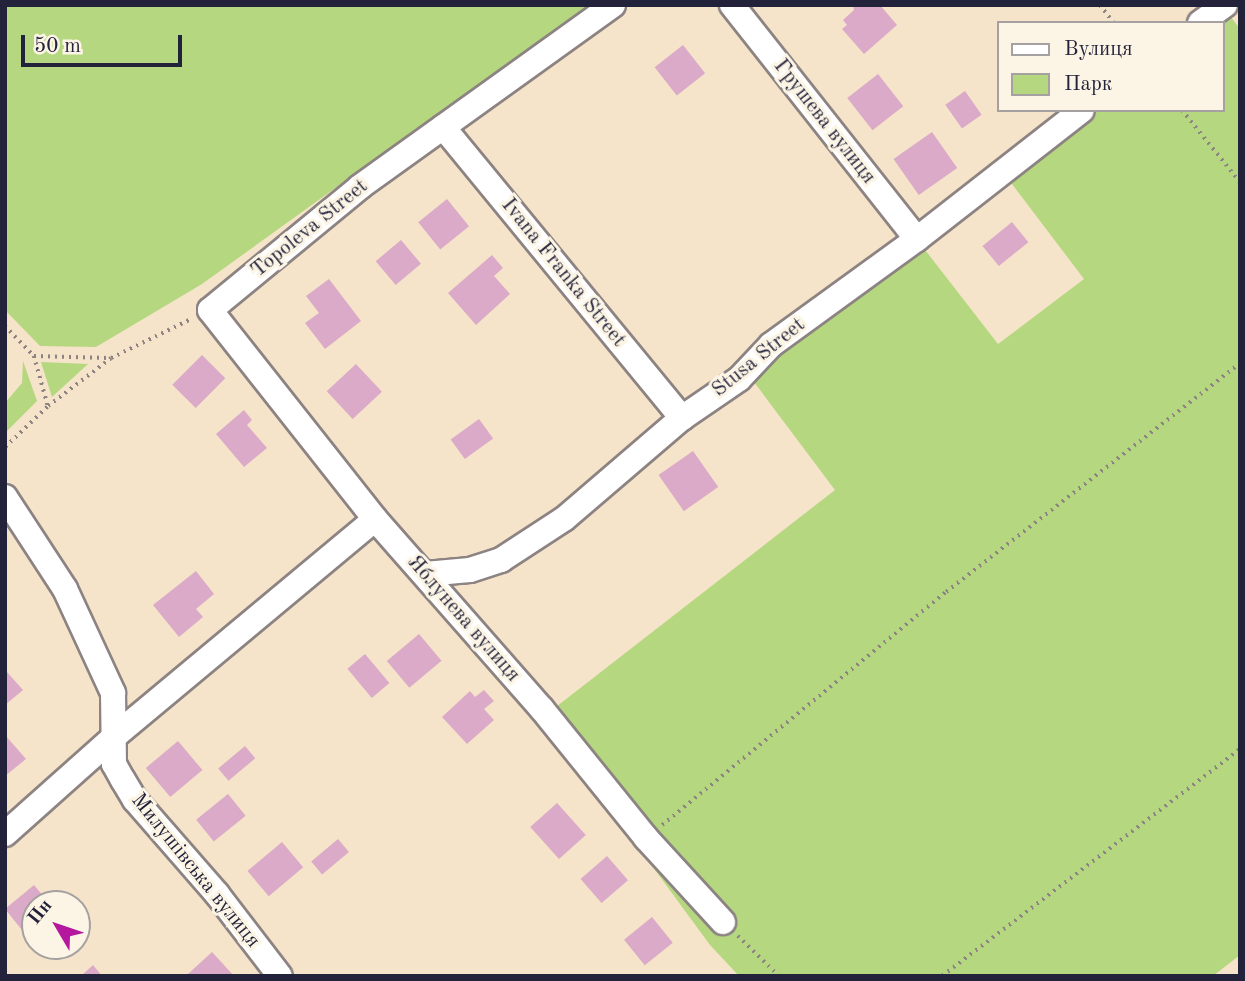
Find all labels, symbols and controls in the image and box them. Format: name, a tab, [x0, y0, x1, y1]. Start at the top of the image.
scale bar	[24, 21, 186, 65]
legend	[996, 21, 1224, 112]
text: 50 m	[34, 36, 81, 57]
text: Вулиця	[1064, 39, 1133, 60]
street label: Грушева вулиця	[767, 55, 881, 189]
text: Парк	[1064, 74, 1112, 95]
street label: Topoleva Street	[247, 174, 373, 284]
street label: Ivana Franka Street	[495, 194, 631, 352]
street label: Stusa Street	[707, 313, 811, 403]
street label: Яблунева вулиця	[401, 550, 525, 688]
street label: Милушівська вулиця	[125, 789, 265, 953]
north arrow	[21, 890, 91, 960]
text: Пн	[25, 897, 56, 929]

